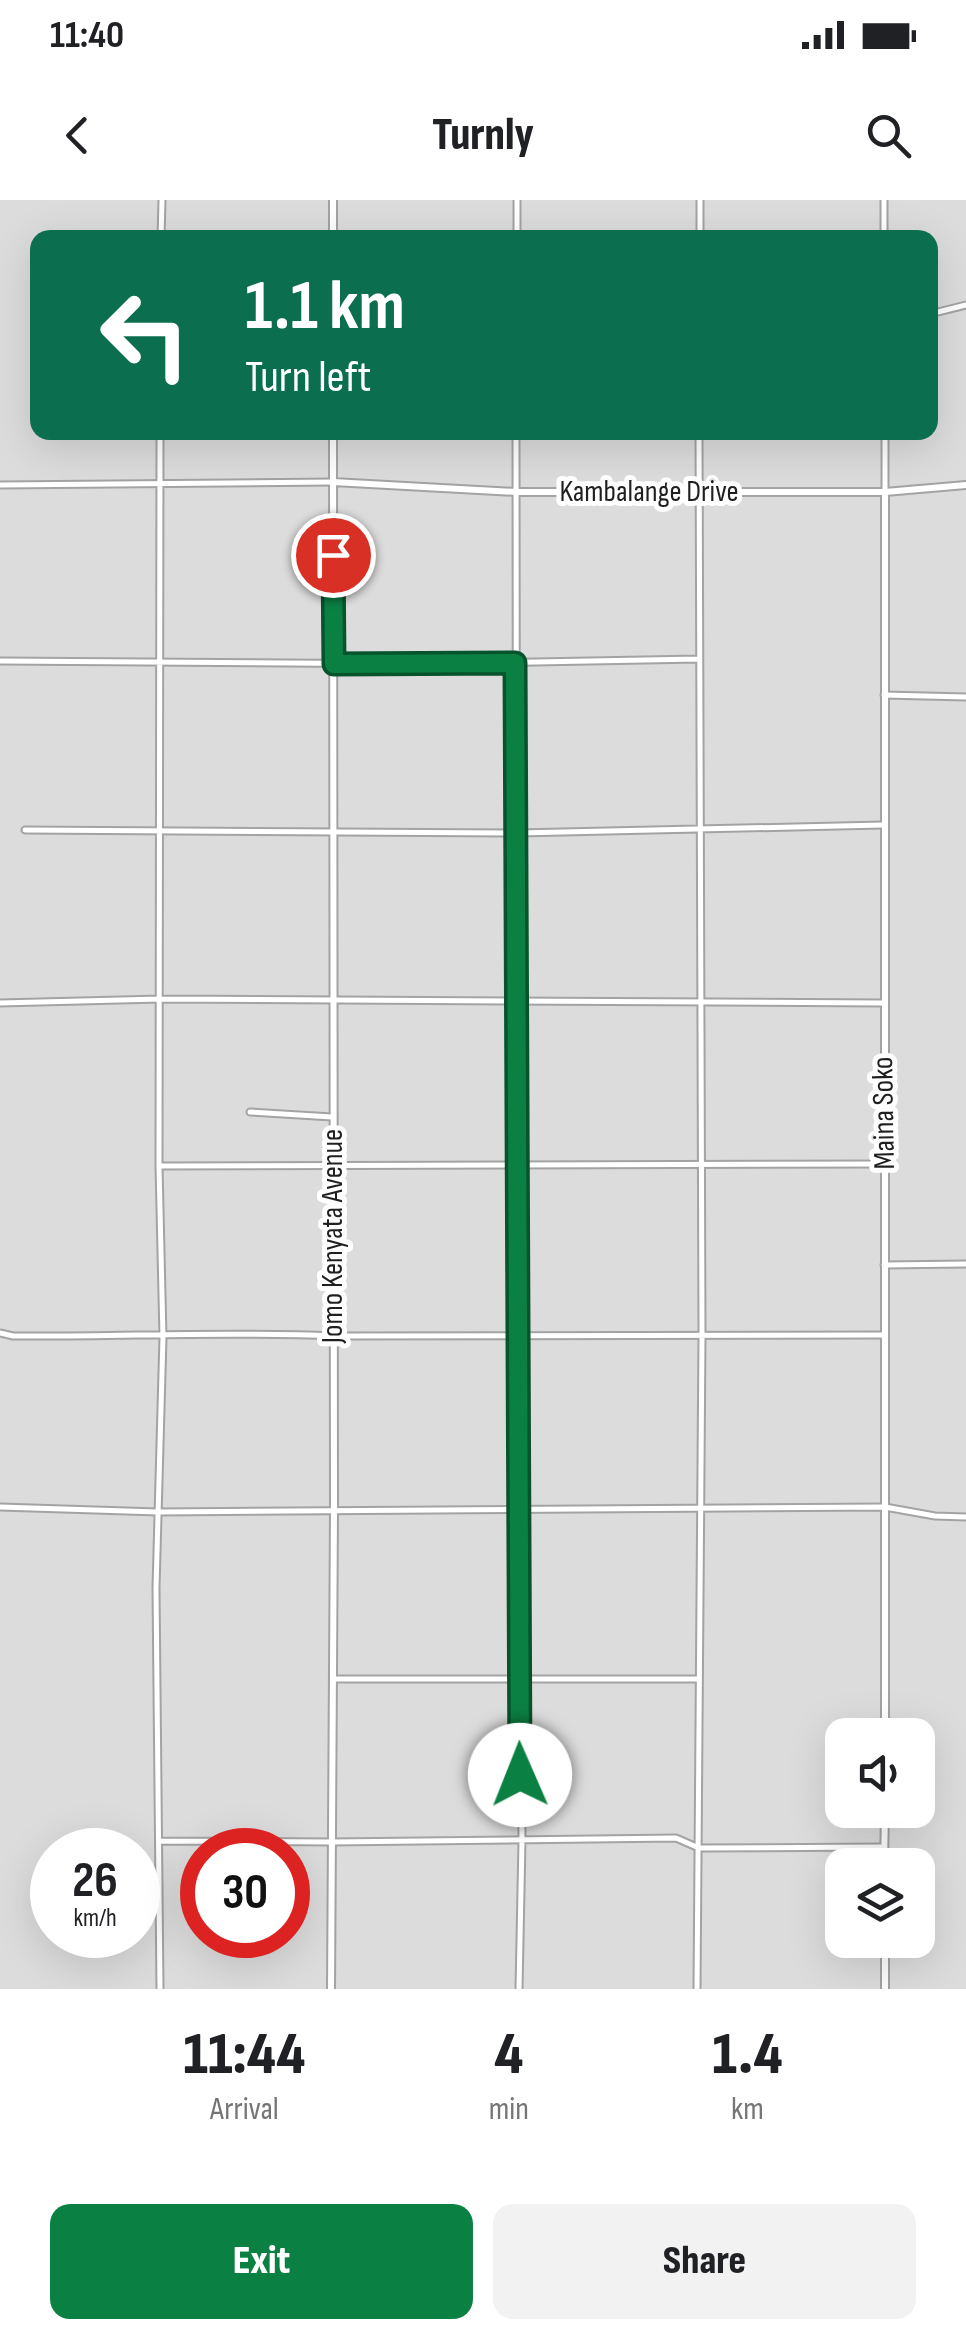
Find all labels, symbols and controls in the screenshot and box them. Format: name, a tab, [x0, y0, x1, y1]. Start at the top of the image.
text: 11:40	[50, 13, 124, 58]
icon: back	[50, 108, 105, 163]
text: Turnly	[432, 108, 534, 163]
icon: search	[861, 108, 916, 163]
text: 1.1 km	[245, 265, 405, 349]
icon: left	[80, 270, 210, 400]
text: Turn left	[245, 350, 371, 405]
street label: Kambalange Drive	[559, 474, 739, 510]
pin	[291, 513, 376, 598]
icon: arrive	[306, 528, 361, 583]
street label: Maina Soko	[865, 1056, 903, 1170]
street label: Jomo Kenyata Avenue	[315, 1129, 351, 1344]
map controls	[825, 1718, 935, 1958]
button: sound	[825, 1718, 935, 1828]
position arrow	[468, 1723, 572, 1827]
speed limit sign: 30	[180, 1828, 310, 1958]
button: layers	[825, 1848, 935, 1958]
text: 26	[72, 1851, 118, 1911]
text: km/h	[73, 1903, 117, 1934]
text: 11:44	[183, 2019, 306, 2091]
text: 4	[494, 2019, 524, 2091]
text: 1.4	[712, 2019, 783, 2091]
text: Arrival	[210, 2090, 279, 2129]
text: min	[489, 2090, 529, 2129]
text: km	[731, 2090, 764, 2129]
button: Exit	[50, 2204, 473, 2319]
button: Share	[493, 2204, 916, 2319]

